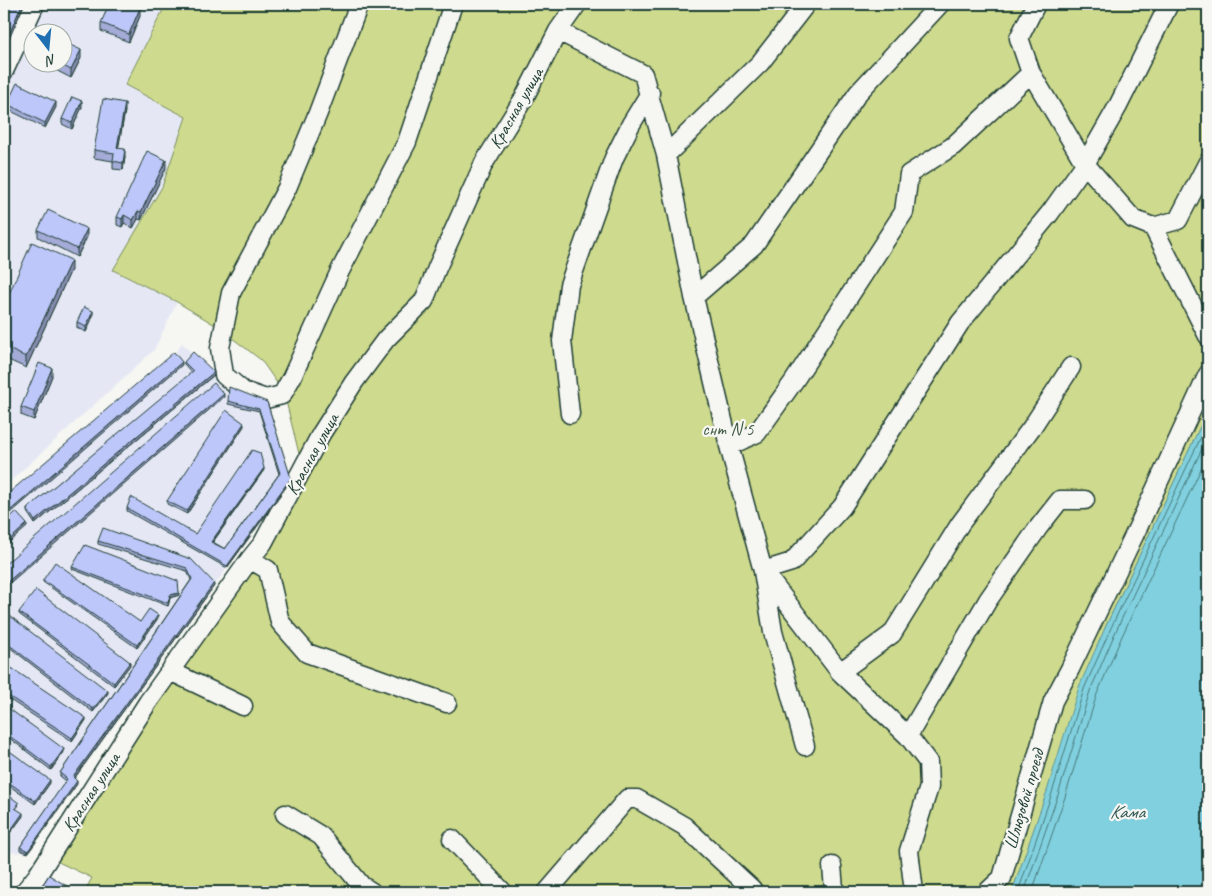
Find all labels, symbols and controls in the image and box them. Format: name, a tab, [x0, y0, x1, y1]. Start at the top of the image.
north arrow	[22, 22, 72, 72]
text: N	[43, 51, 58, 70]
street label: Красная улица	[484, 62, 549, 152]
street label: Красная улица	[281, 408, 344, 499]
park label: снт N 5	[702, 418, 755, 440]
street label: Шлюзовой проезд	[999, 745, 1050, 852]
street label: Красная улица	[57, 747, 126, 836]
water label: Кама	[1110, 800, 1147, 824]

